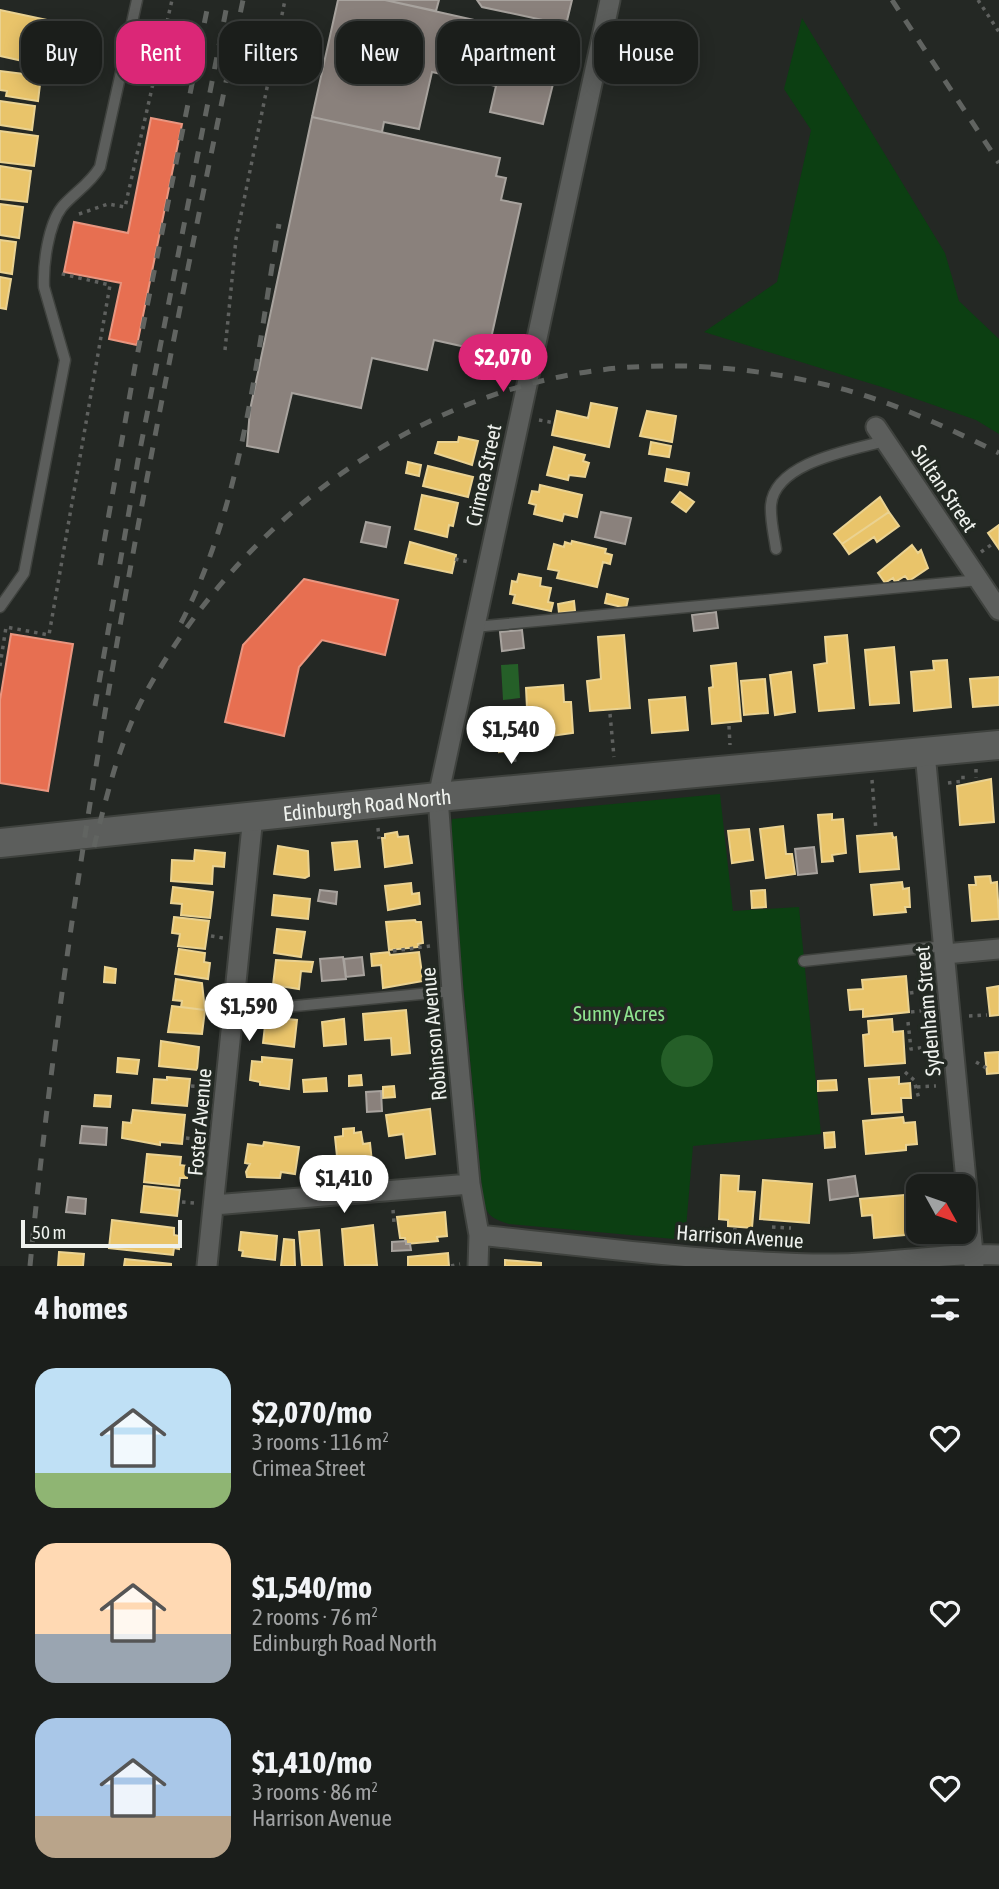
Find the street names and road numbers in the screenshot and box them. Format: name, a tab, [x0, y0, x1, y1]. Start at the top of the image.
street label: Crimea Street	[460, 422, 506, 528]
street label: Sultan Street	[907, 440, 983, 536]
street label: Edinburgh Road North	[282, 784, 452, 825]
street label: Sydenham Street	[909, 945, 945, 1077]
street label: Robinson Avenue	[415, 966, 451, 1102]
street label: Foster Avenue	[182, 1067, 216, 1177]
street label: Harrison Avenue	[675, 1220, 805, 1252]

